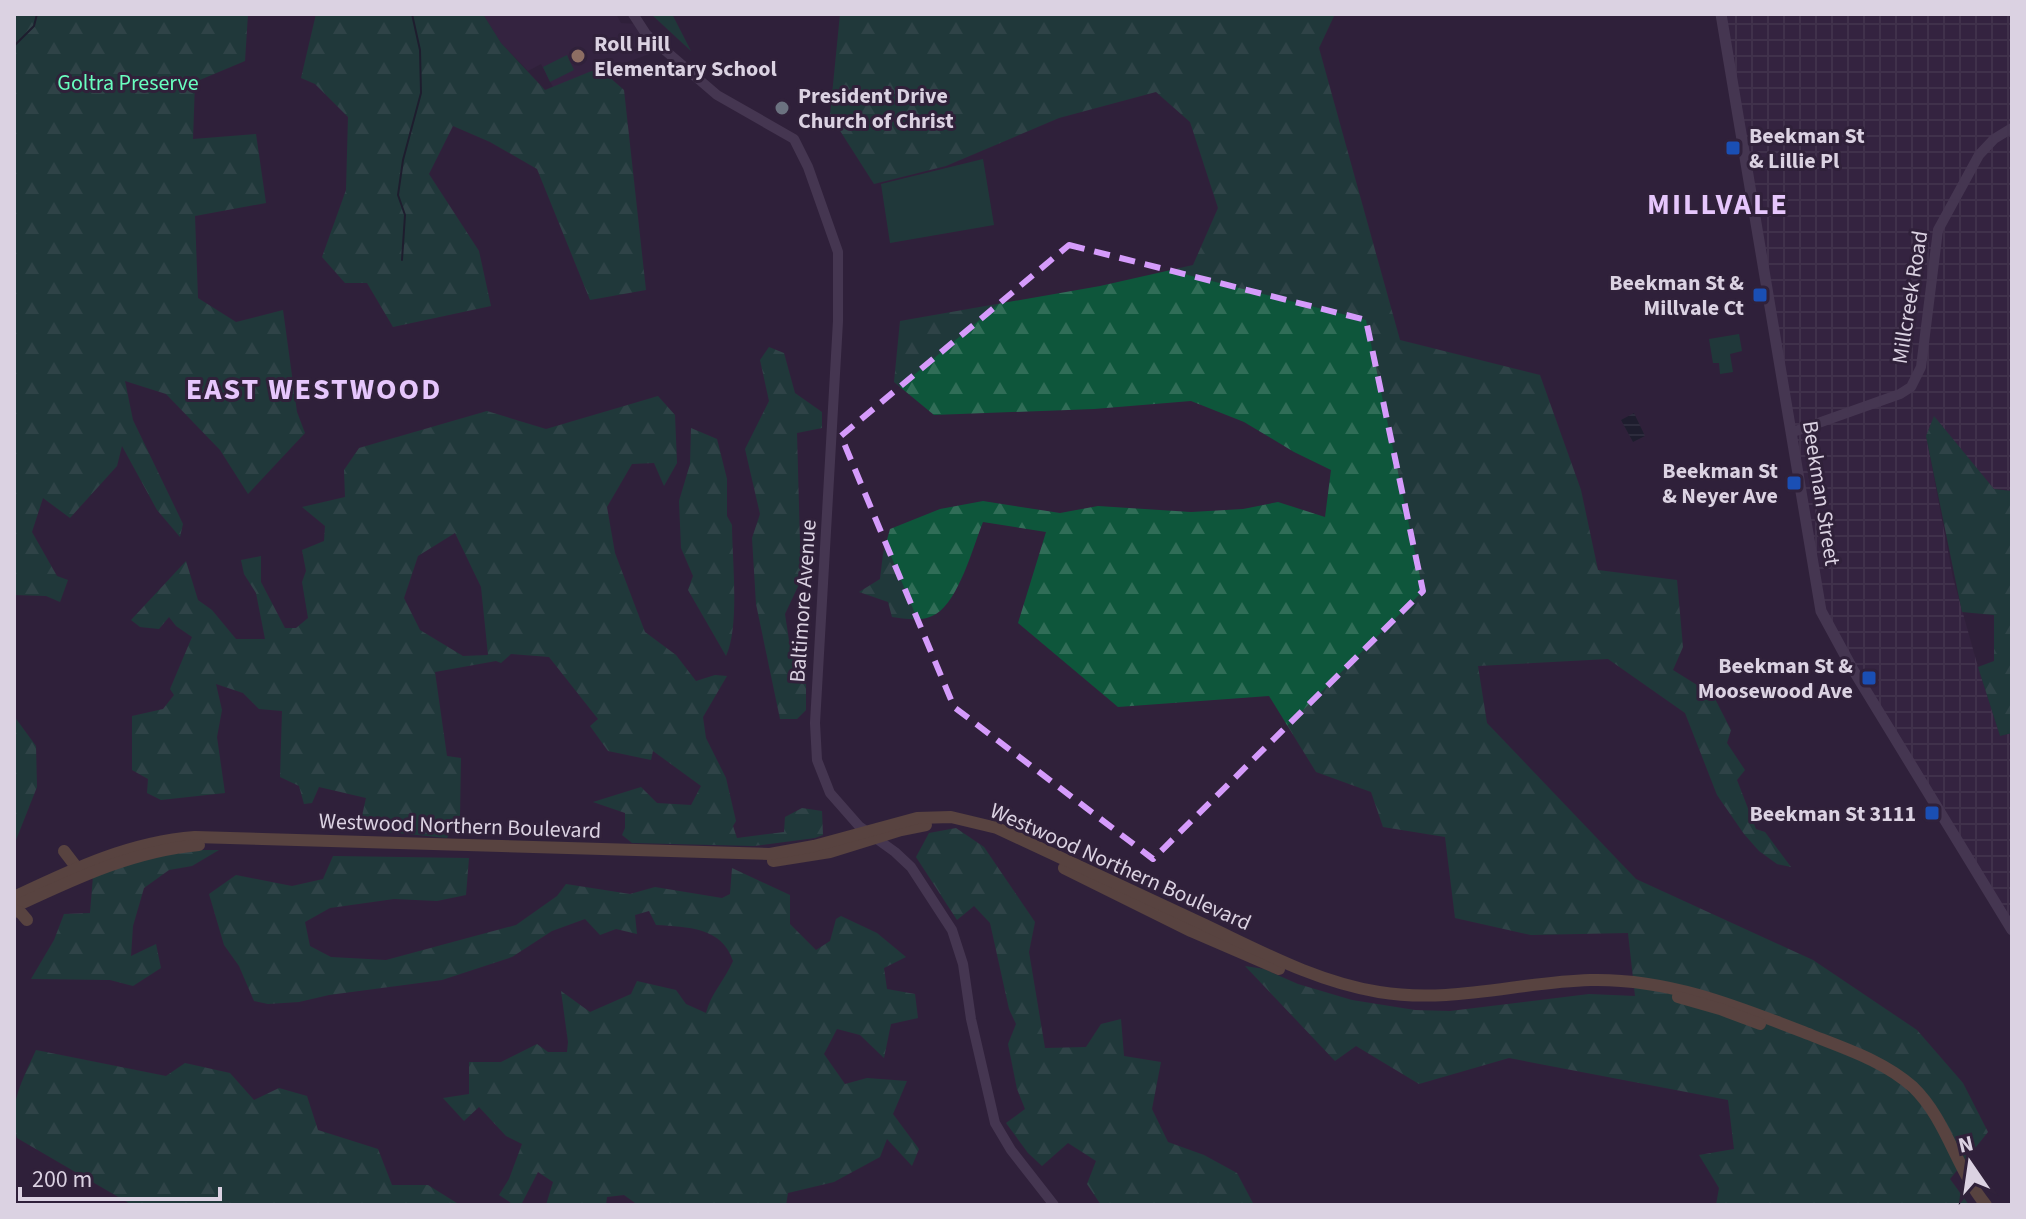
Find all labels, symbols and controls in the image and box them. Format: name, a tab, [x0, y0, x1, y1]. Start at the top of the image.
place label: Roll Hill Elementary School	[594, 28, 777, 85]
marker: Roll Hill Elementary School	[569, 47, 587, 65]
park label: Goltra Preserve	[57, 67, 199, 99]
place label: President Drive Church of Christ	[798, 80, 954, 137]
marker: President Drive Church of Christ	[773, 99, 791, 117]
place label: Beekman St & Lillie Pl	[1749, 120, 1865, 177]
marker: Beekman St & Lillie Pl	[1724, 139, 1742, 157]
district label: MILLVALE	[1647, 183, 1789, 226]
street label: Millcreek Road	[1884, 228, 1936, 366]
place label: Beekman St & Millvale Ct	[1609, 267, 1745, 324]
marker: Beekman St & Millvale Ct	[1751, 286, 1769, 304]
district label: EAST WESTWOOD	[186, 368, 442, 411]
street label: Beekman Street	[1794, 418, 1848, 569]
place label: Beekman St & Neyer Ave	[1662, 455, 1779, 512]
marker: Beekman St & Neyer Ave	[1785, 474, 1803, 492]
street label: Baltimore Avenue	[781, 518, 825, 684]
place label: Beekman St & Moosewood Ave	[1698, 650, 1853, 707]
marker: Beekman St & Moosewood Ave	[1860, 669, 1878, 687]
street label: Westwood Northern Boulevard	[985, 795, 1256, 939]
place label: Beekman St 3111	[1750, 798, 1916, 830]
marker: Beekman St 3111	[1923, 804, 1941, 822]
street label: Westwood Northern Boulevard	[318, 805, 602, 847]
north arrow	[1930, 1123, 2010, 1203]
text: N	[1955, 1127, 1976, 1162]
scale bar	[20, 1151, 220, 1201]
text: 200 m	[32, 1162, 92, 1197]

